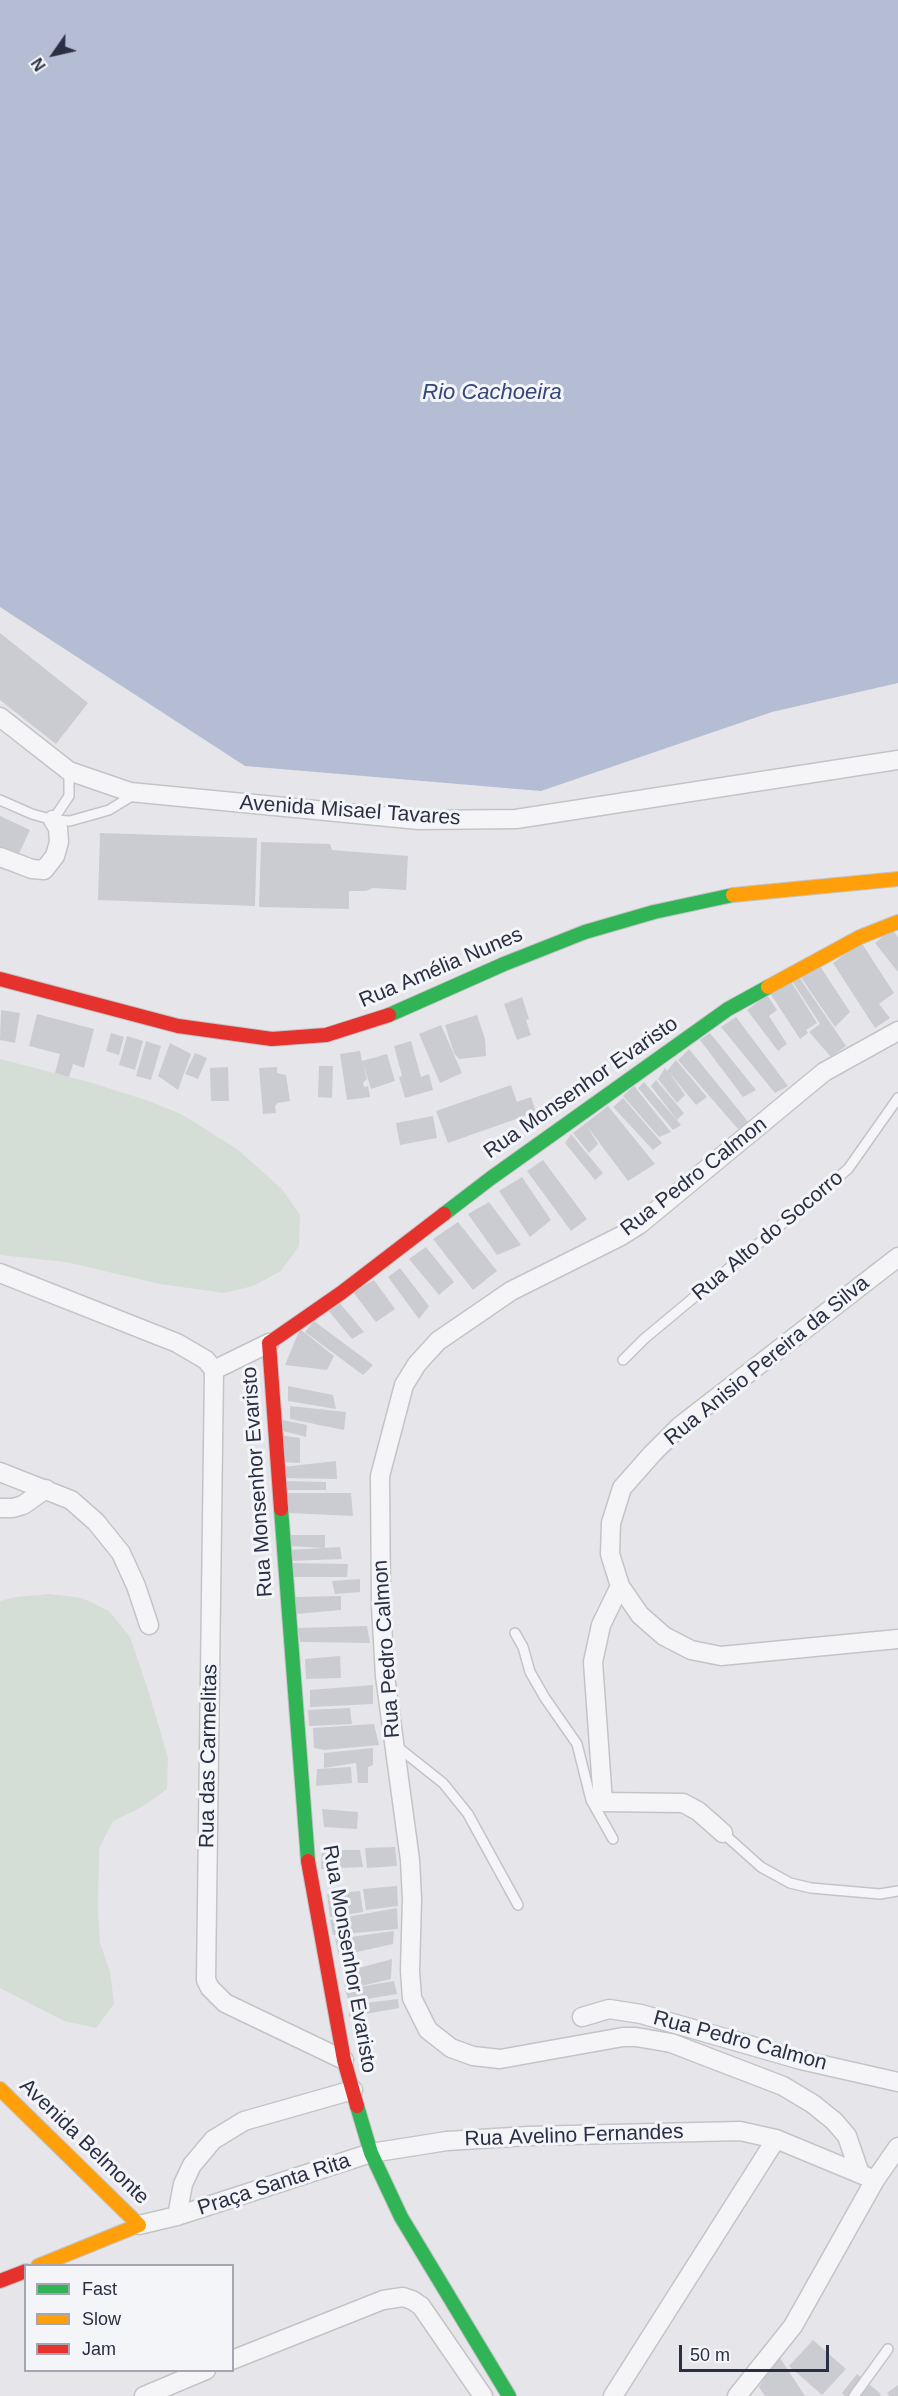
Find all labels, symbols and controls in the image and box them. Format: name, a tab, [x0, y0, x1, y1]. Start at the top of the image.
north arrow	[24, 24, 84, 84]
text: N	[28, 55, 49, 74]
water label: Rio Cachoeira	[422, 380, 562, 406]
street label: Avenida Misael Tavares	[239, 791, 461, 831]
street label: Rua Amélia Nunes	[355, 922, 527, 1014]
street label: Rua Monsenhor Evaristo	[479, 1011, 683, 1165]
street label: Rua Pedro Calmon	[616, 1112, 772, 1242]
street label: Rua Alto do Socorro	[687, 1166, 849, 1306]
street label: Rua Anisio Pereira da Silva	[660, 1271, 874, 1451]
street label: Rua Monsenhor Evaristo	[237, 1366, 279, 1598]
street label: Rua Pedro Calmon	[368, 1559, 406, 1739]
street label: Rua das Carmelitas	[195, 1664, 223, 1848]
street label: Rua Monsenhor Evaristo	[317, 1843, 381, 2075]
street label: Rua Pedro Calmon	[650, 2006, 830, 2076]
street label: Avenida Belmonte	[14, 2074, 154, 2210]
street label: Rua Avelino Fernandes	[464, 2120, 684, 2152]
street label: Praça Santa Rita	[195, 2148, 353, 2222]
legend	[24, 2264, 234, 2372]
text: Fast	[82, 2279, 117, 2299]
text: Slow	[82, 2309, 121, 2329]
scale bar	[682, 2333, 832, 2371]
text: Jam	[82, 2339, 116, 2359]
text: 50 m	[690, 2345, 730, 2365]

